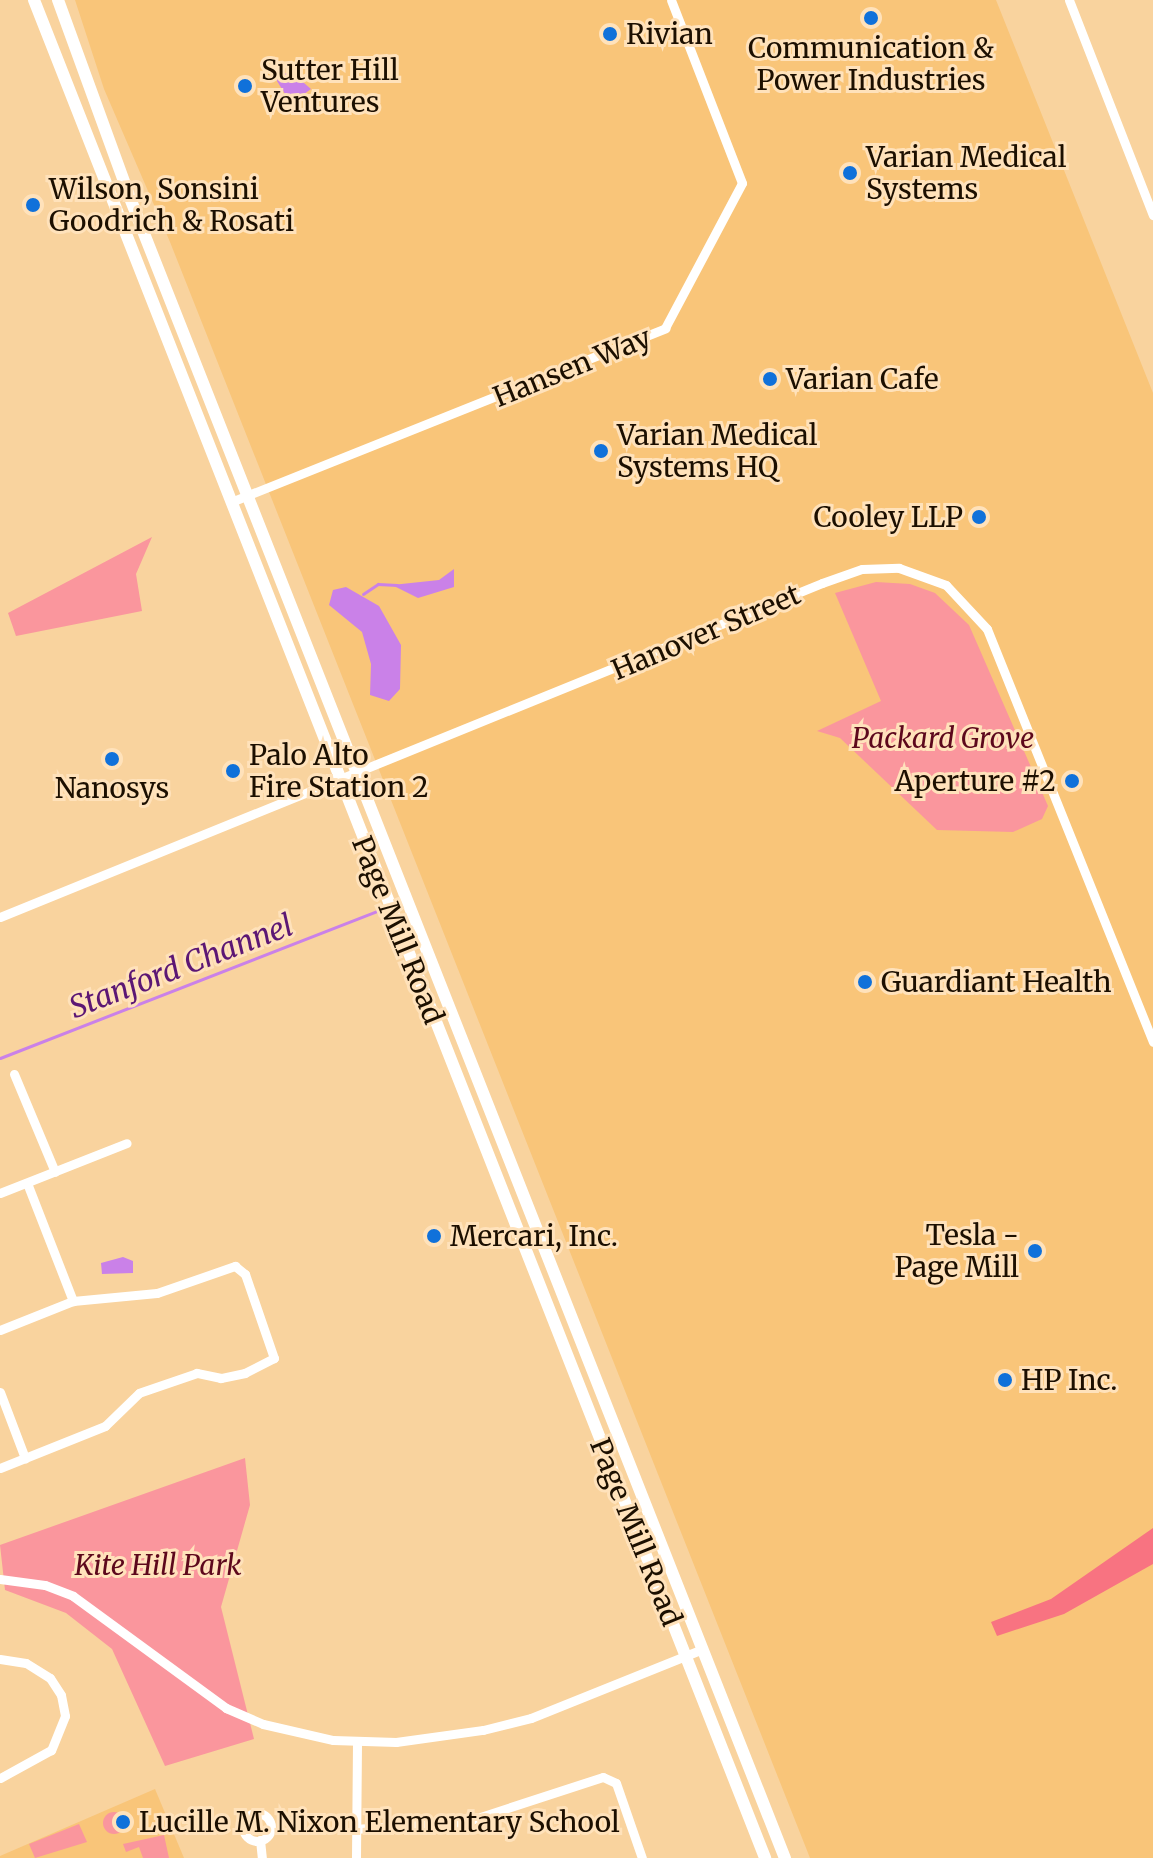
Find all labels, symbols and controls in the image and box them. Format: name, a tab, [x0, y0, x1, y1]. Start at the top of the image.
marker: Communication & Power Industries	[862, 9, 880, 27]
place label: Rivian	[626, 17, 713, 51]
marker: Rivian	[601, 25, 619, 43]
place label: Communication & Power Industries	[748, 31, 994, 97]
place label: Sutter Hill Ventures	[261, 53, 399, 119]
marker: Sutter Hill Ventures	[236, 77, 254, 95]
place label: Varian Medical Systems	[866, 140, 1066, 206]
marker: Varian Medical Systems	[841, 164, 859, 182]
place label: Wilson, Sonsini Goodrich & Rosati	[49, 172, 294, 238]
marker: Wilson, Sonsini Goodrich & Rosati	[24, 196, 42, 214]
street label: Hansen Way	[488, 320, 656, 414]
place label: Varian Cafe	[786, 362, 939, 396]
marker: Varian Cafe	[761, 370, 779, 388]
place label: Varian Medical Systems HQ	[617, 418, 817, 484]
marker: Varian Medical Systems HQ	[592, 442, 610, 460]
place label: Cooley LLP	[813, 500, 963, 534]
marker: Cooley LLP	[970, 508, 988, 526]
street label: Hanover Street	[607, 577, 805, 687]
park label: Packard Grove	[852, 721, 1034, 755]
place label: Palo Alto Fire Station 2	[249, 738, 429, 804]
marker: Nanosys	[103, 750, 121, 768]
marker: Palo Alto Fire Station 2	[224, 762, 242, 780]
place label: Aperture #2	[895, 764, 1056, 798]
place label: Nanosys	[55, 771, 169, 805]
marker: Aperture #2	[1063, 772, 1081, 790]
street label: Page Mill Road	[345, 831, 451, 1029]
water label: Stanford Channel	[64, 907, 298, 1025]
place label: Guardiant Health	[881, 965, 1112, 999]
marker: Guardiant Health	[856, 973, 874, 991]
place label: Tesla - Page Mill	[894, 1218, 1019, 1284]
place label: Mercari, Inc.	[450, 1219, 618, 1253]
marker: Mercari, Inc.	[425, 1227, 443, 1245]
marker: Tesla - Page Mill	[1026, 1242, 1044, 1260]
place label: HP Inc.	[1021, 1363, 1117, 1397]
marker: HP Inc.	[996, 1371, 1014, 1389]
street label: Page Mill Road	[583, 1433, 689, 1631]
park label: Kite Hill Park	[75, 1548, 241, 1582]
place label: Lucille M. Nixon Elementary School	[139, 1805, 620, 1839]
marker: Lucille M. Nixon Elementary School	[114, 1813, 132, 1831]

